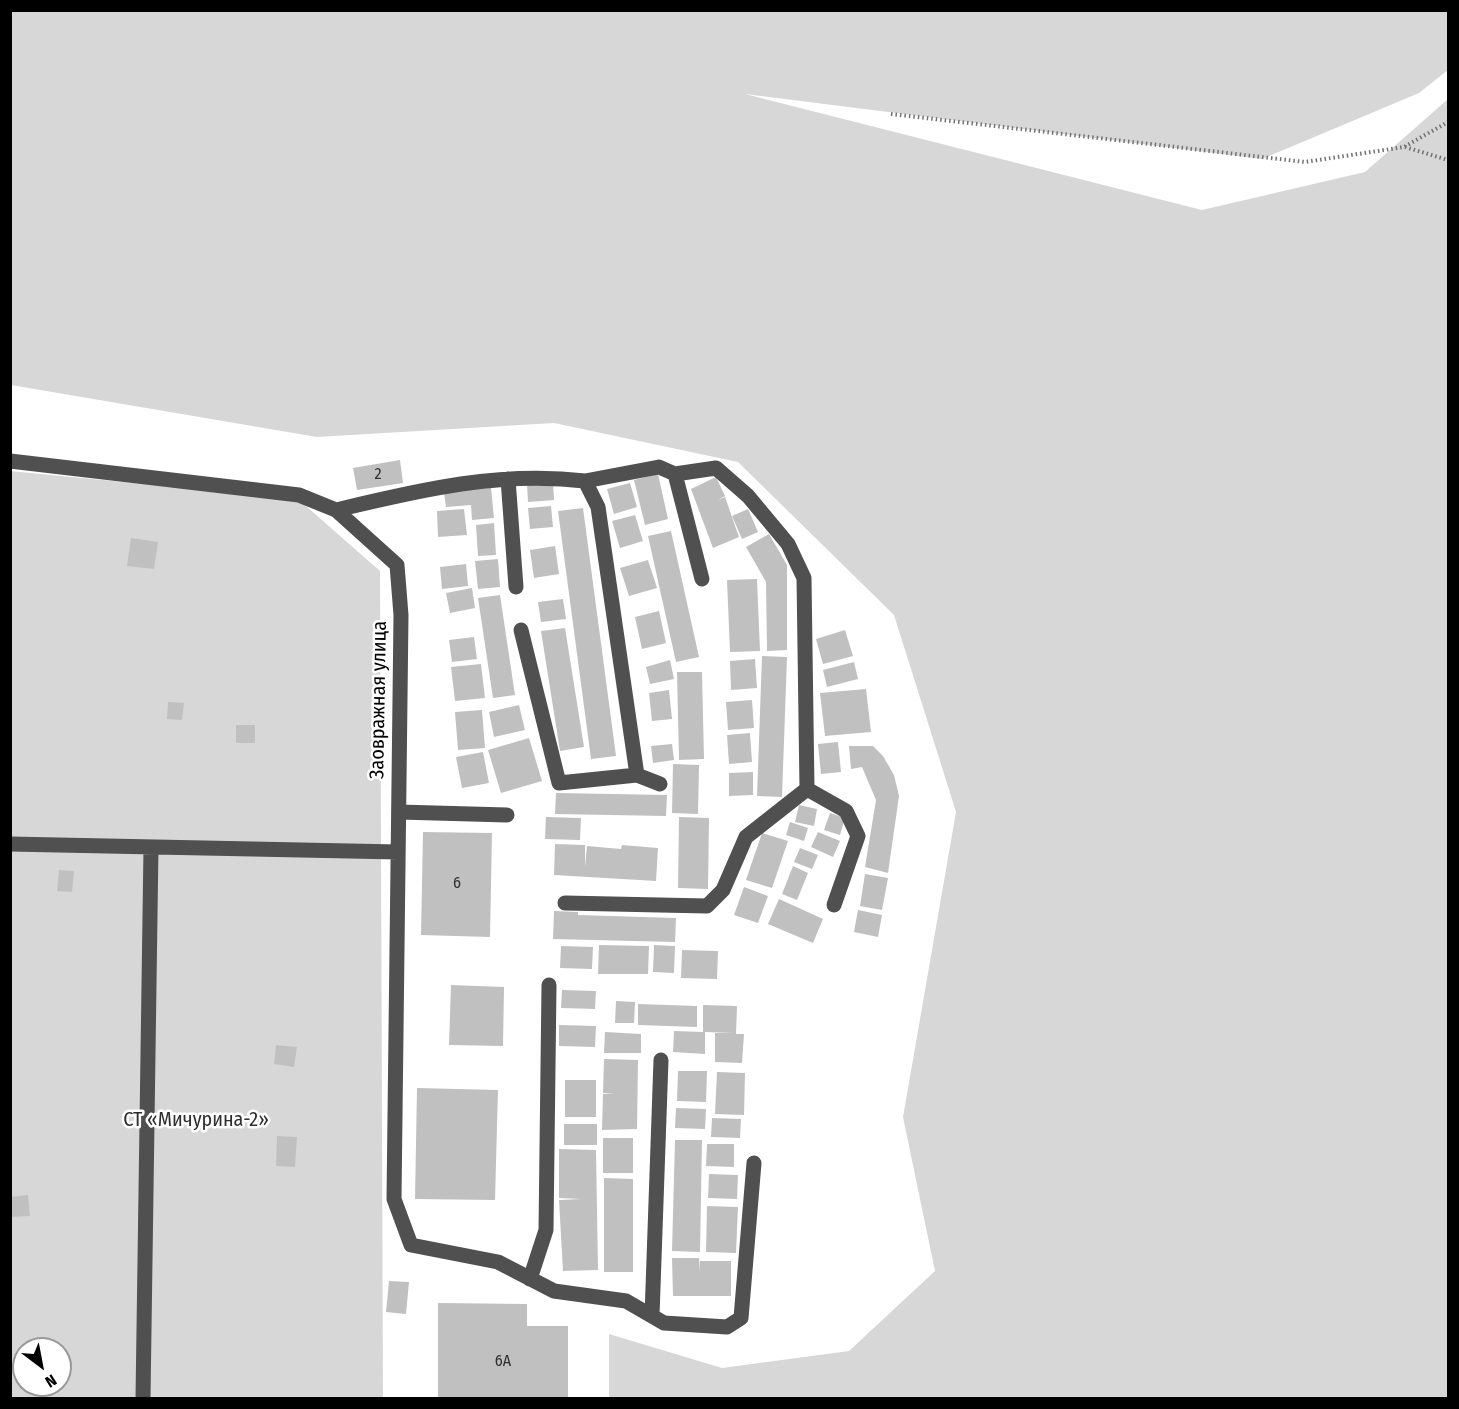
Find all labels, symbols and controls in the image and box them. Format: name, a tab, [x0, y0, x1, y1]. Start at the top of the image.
house number: 2	[374, 465, 382, 485]
street label: Заовражная улица	[366, 621, 392, 779]
house number: 6	[453, 874, 461, 894]
park label: СТ «Мичурина-2»	[123, 1108, 269, 1132]
north arrow	[12, 1337, 72, 1397]
house number: 6А	[495, 1352, 511, 1372]
text: N	[42, 1370, 60, 1392]

